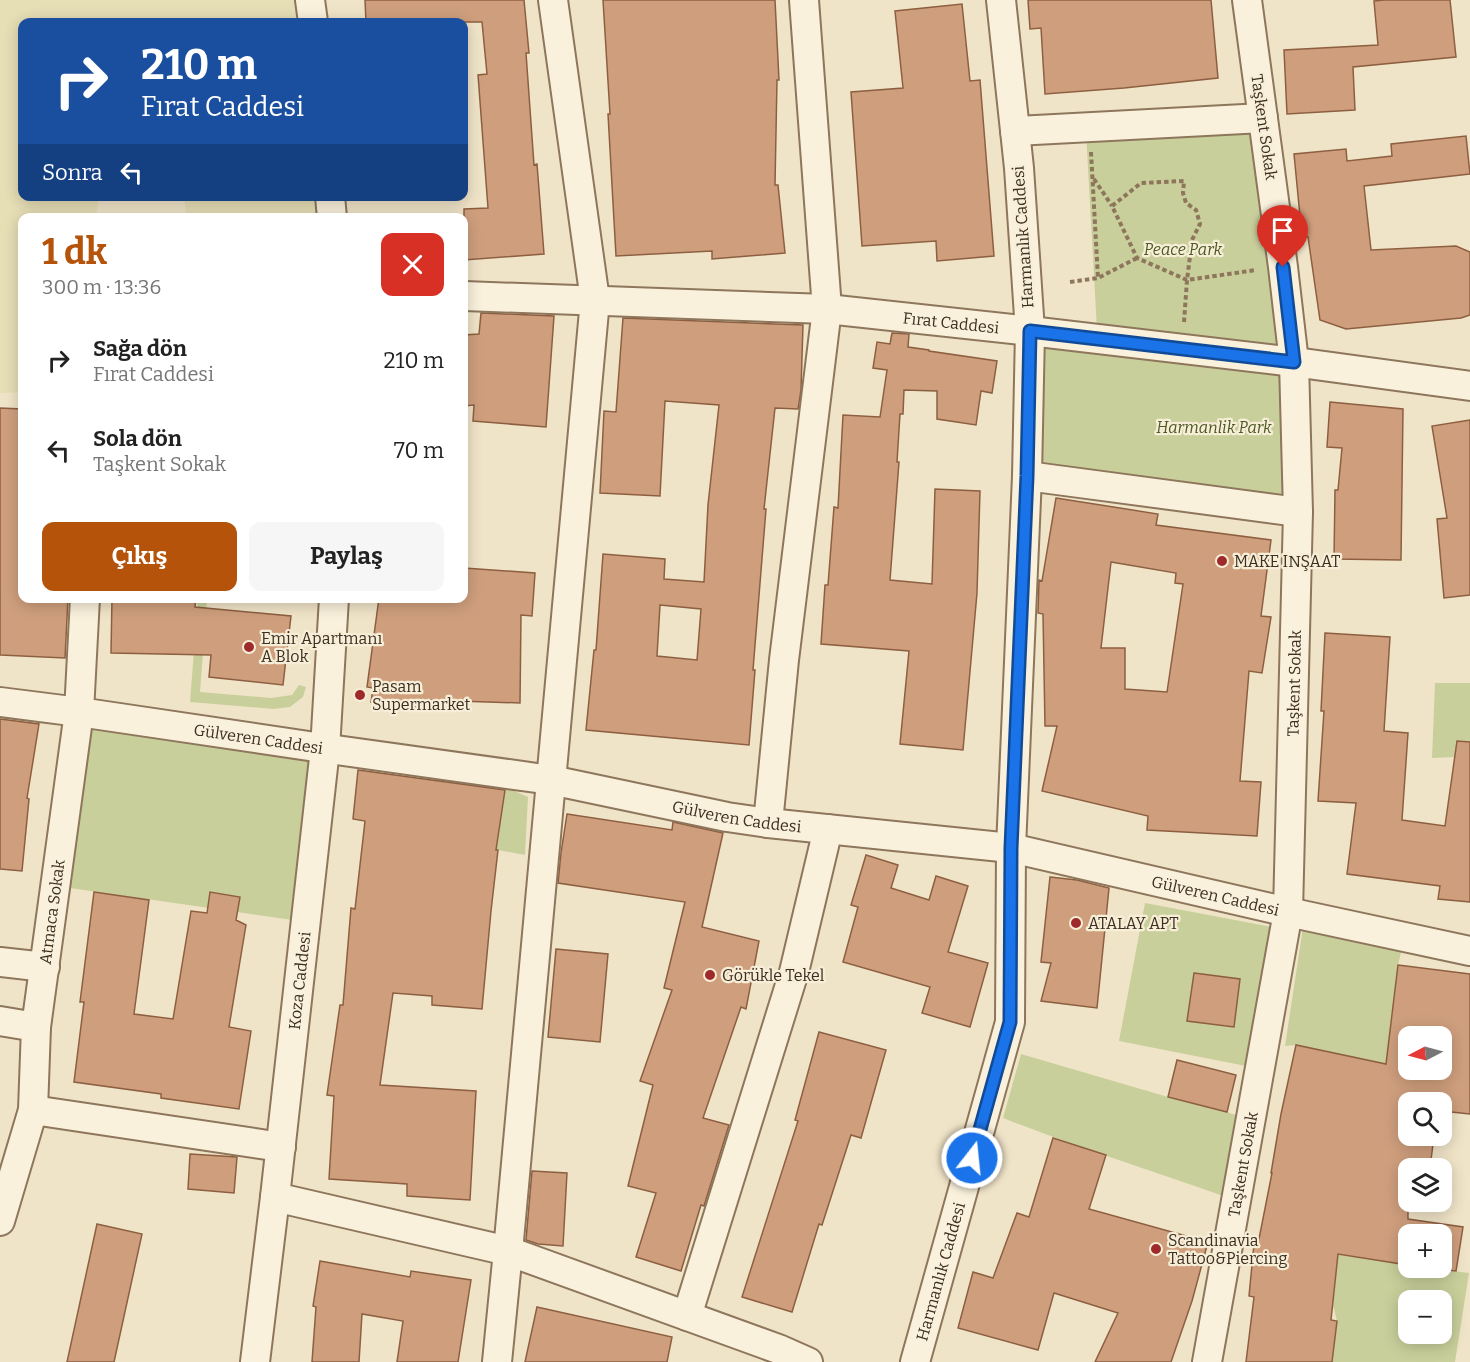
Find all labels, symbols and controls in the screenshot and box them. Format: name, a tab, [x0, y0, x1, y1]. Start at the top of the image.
text: 210 m	[141, 40, 257, 90]
icon: right	[42, 42, 120, 120]
street label: Taşkent Sokak	[1247, 73, 1281, 181]
text: Fırat Caddesi	[141, 91, 304, 123]
icon: left	[115, 156, 148, 189]
text: Sonra	[42, 159, 103, 186]
street label: Harmanlık Caddesi	[1009, 165, 1037, 309]
pin	[1257, 205, 1308, 267]
icon: arrive	[1266, 214, 1299, 247]
text: 1 dk	[42, 230, 107, 274]
button: close	[381, 233, 444, 296]
park label: Peace Park	[1144, 240, 1223, 259]
text: 300 m · 13:36	[42, 275, 161, 299]
street label: Fırat Caddesi	[902, 308, 1000, 337]
text: Sağa dön	[93, 335, 187, 362]
icon: right	[42, 344, 75, 377]
text: 210 m	[384, 347, 444, 374]
text: Fırat Caddesi	[93, 362, 214, 386]
park label: Harmanlik Park	[1156, 418, 1272, 437]
text: Sola dön	[93, 425, 182, 452]
icon: left	[42, 434, 75, 467]
text: 70 m	[394, 437, 444, 464]
text: Taşkent Sokak	[93, 452, 226, 476]
button: Çıkış	[42, 522, 237, 591]
button: Paylaş	[249, 522, 444, 591]
place label: MAKE INŞAAT	[1234, 552, 1340, 571]
marker: MAKE INŞAAT	[1215, 554, 1229, 568]
place label: Emir Apartmanı A Blok	[261, 629, 382, 666]
street label: Taşkent Sokak	[1283, 630, 1305, 737]
marker: Emir Apartmanı A Blok	[242, 640, 256, 654]
place label: Pasam Supermarket	[372, 677, 470, 714]
marker: Pasam Supermarket	[353, 688, 367, 702]
street label: Gülveren Caddesi	[192, 720, 325, 758]
street label: Gülveren Caddesi	[671, 796, 802, 836]
street label: Atmaca Sokak	[35, 858, 68, 966]
street label: Gülveren Caddesi	[1150, 871, 1281, 919]
place label: ATALAY APT	[1088, 914, 1179, 933]
marker: ATALAY APT	[1069, 916, 1083, 930]
street label: Koza Caddesi	[284, 930, 314, 1031]
place label: Görükle Tekel	[722, 966, 825, 985]
marker: Görükle Tekel	[703, 968, 717, 982]
north arrow	[1398, 1026, 1452, 1080]
map controls	[1398, 1026, 1452, 1344]
button: search	[1398, 1092, 1452, 1146]
street label: Taşkent Sokak	[1224, 1110, 1261, 1218]
position arrow	[940, 1126, 1004, 1190]
button: layers	[1398, 1158, 1452, 1212]
street label: Harmanlık Caddesi	[912, 1200, 969, 1343]
button: +	[1398, 1224, 1452, 1278]
place label: Scandinavia Tattoo&Piercing	[1168, 1231, 1288, 1268]
marker: Scandinavia Tattoo&Piercing	[1149, 1242, 1163, 1256]
button: −	[1398, 1290, 1452, 1344]

